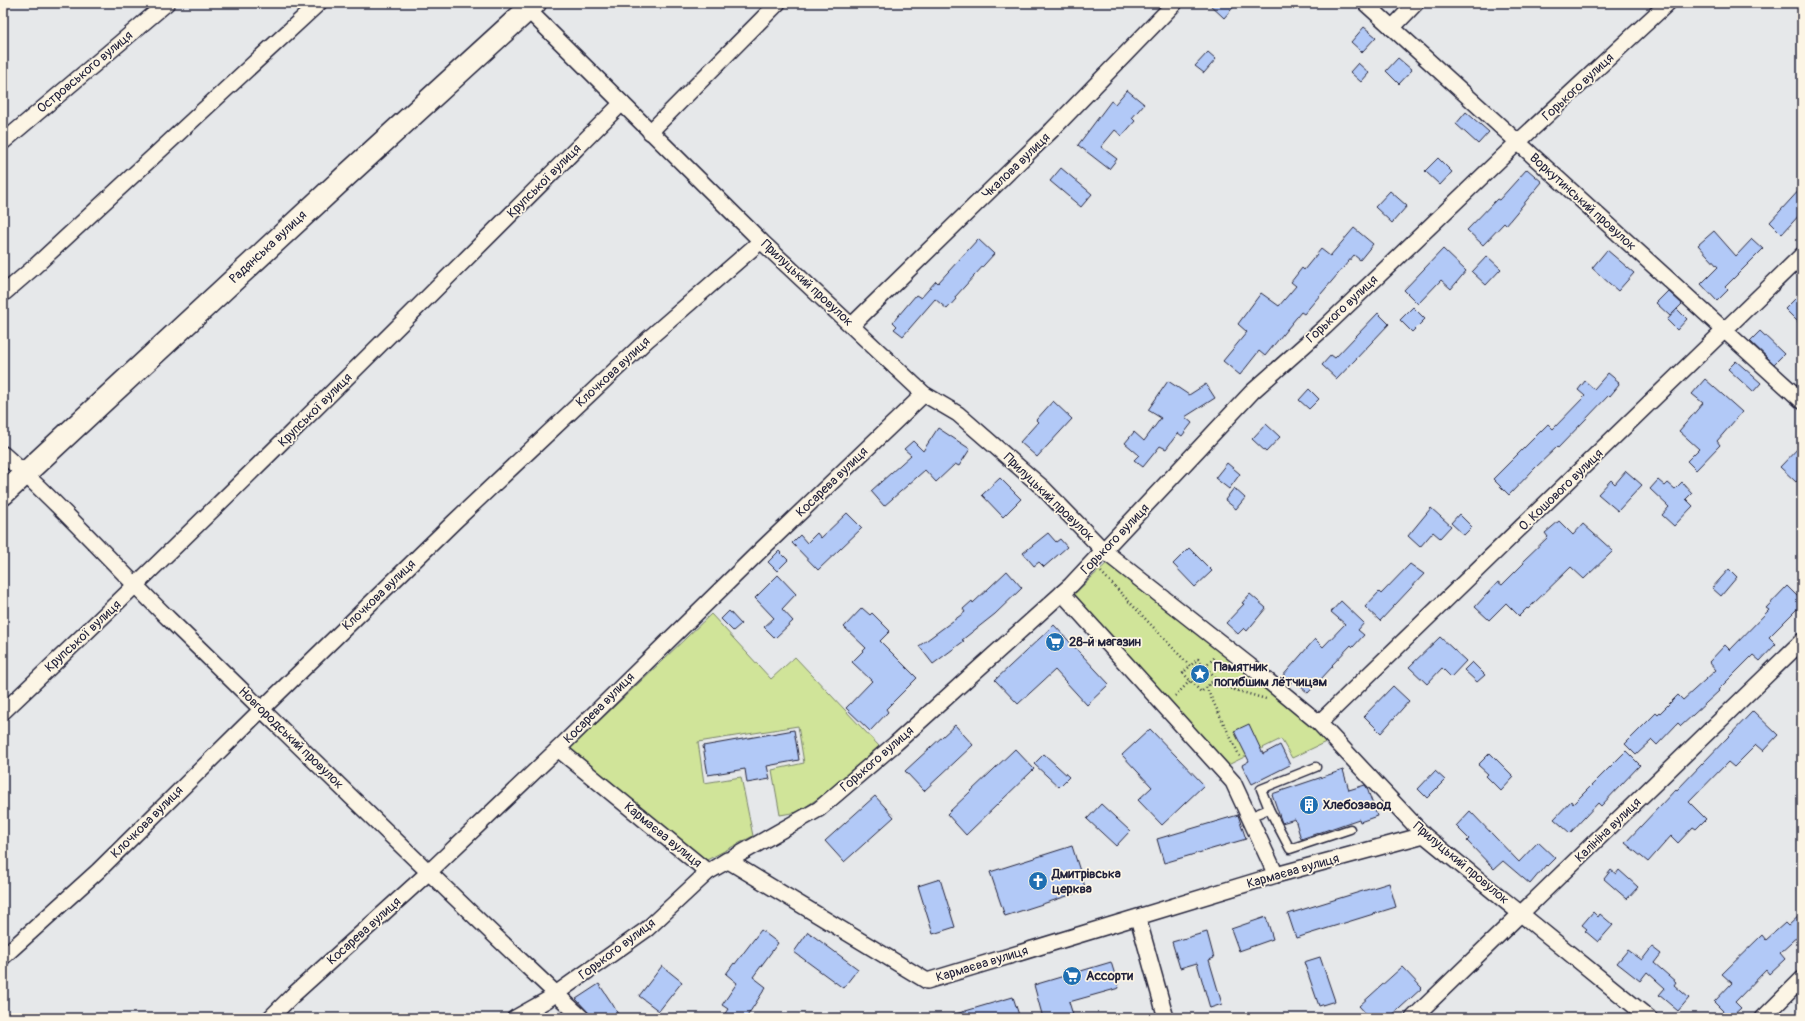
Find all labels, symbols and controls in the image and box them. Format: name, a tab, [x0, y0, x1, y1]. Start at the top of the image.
street label: Островського вулиця	[34, 27, 136, 117]
street label: Горького вулиця	[1539, 50, 1617, 124]
street label: Чкалова вулиця	[979, 130, 1053, 202]
street label: Крупської вулиця	[504, 141, 584, 221]
street label: Воркутинський провулок	[1526, 150, 1640, 254]
street label: Радянська вулиця	[226, 207, 310, 287]
street label: Прилуцький провулок	[758, 236, 857, 330]
street label: Горького вулиця	[1303, 272, 1381, 346]
street label: Клочкова вулиця	[573, 334, 653, 410]
street label: Крупської вулиця	[275, 370, 355, 450]
street label: Косарева вулиця	[793, 444, 871, 520]
street label: О. Кошового вулиця	[1516, 446, 1606, 534]
street label: Прилуцький провулок	[1000, 450, 1098, 545]
street label: Горького вулиця	[1077, 500, 1153, 578]
street label: Клочкова вулиця	[339, 556, 419, 634]
street label: Крупської вулиця	[42, 597, 124, 675]
supermarket icon: 28-й магазин	[1044, 631, 1066, 653]
place label: 28-й магазин	[1069, 634, 1142, 650]
place label: Памятник погибшим лётчицам	[1214, 659, 1328, 690]
place icon: Памятник погибшим лётчицам	[1189, 663, 1211, 685]
street label: Косарева вулиця	[560, 669, 638, 747]
street label: Новгородський провулок	[235, 684, 347, 793]
street label: Горького вулиця	[837, 723, 917, 795]
street label: Клочкова вулиця	[108, 783, 186, 861]
building icon: Хлебозавод	[1298, 794, 1320, 816]
street label: Калініна вулиця	[1572, 794, 1644, 866]
place label: Хлебозавод	[1323, 797, 1391, 813]
street label: Кармаєва вулиця	[621, 799, 705, 871]
street label: Прилуцький провулок	[1410, 818, 1512, 908]
street label: Кармаєва вулиця	[1245, 850, 1341, 892]
place label: Дмитрівська церква	[1051, 866, 1121, 897]
church icon: Дмитрівська церква	[1027, 870, 1049, 892]
street label: Косарева вулиця	[324, 894, 404, 968]
street label: Горького вулиця	[575, 915, 659, 983]
street label: Кармаєва вулиця	[934, 942, 1030, 986]
supermarket icon: Ассорти	[1061, 965, 1083, 987]
place label: Ассорти	[1086, 968, 1133, 984]

